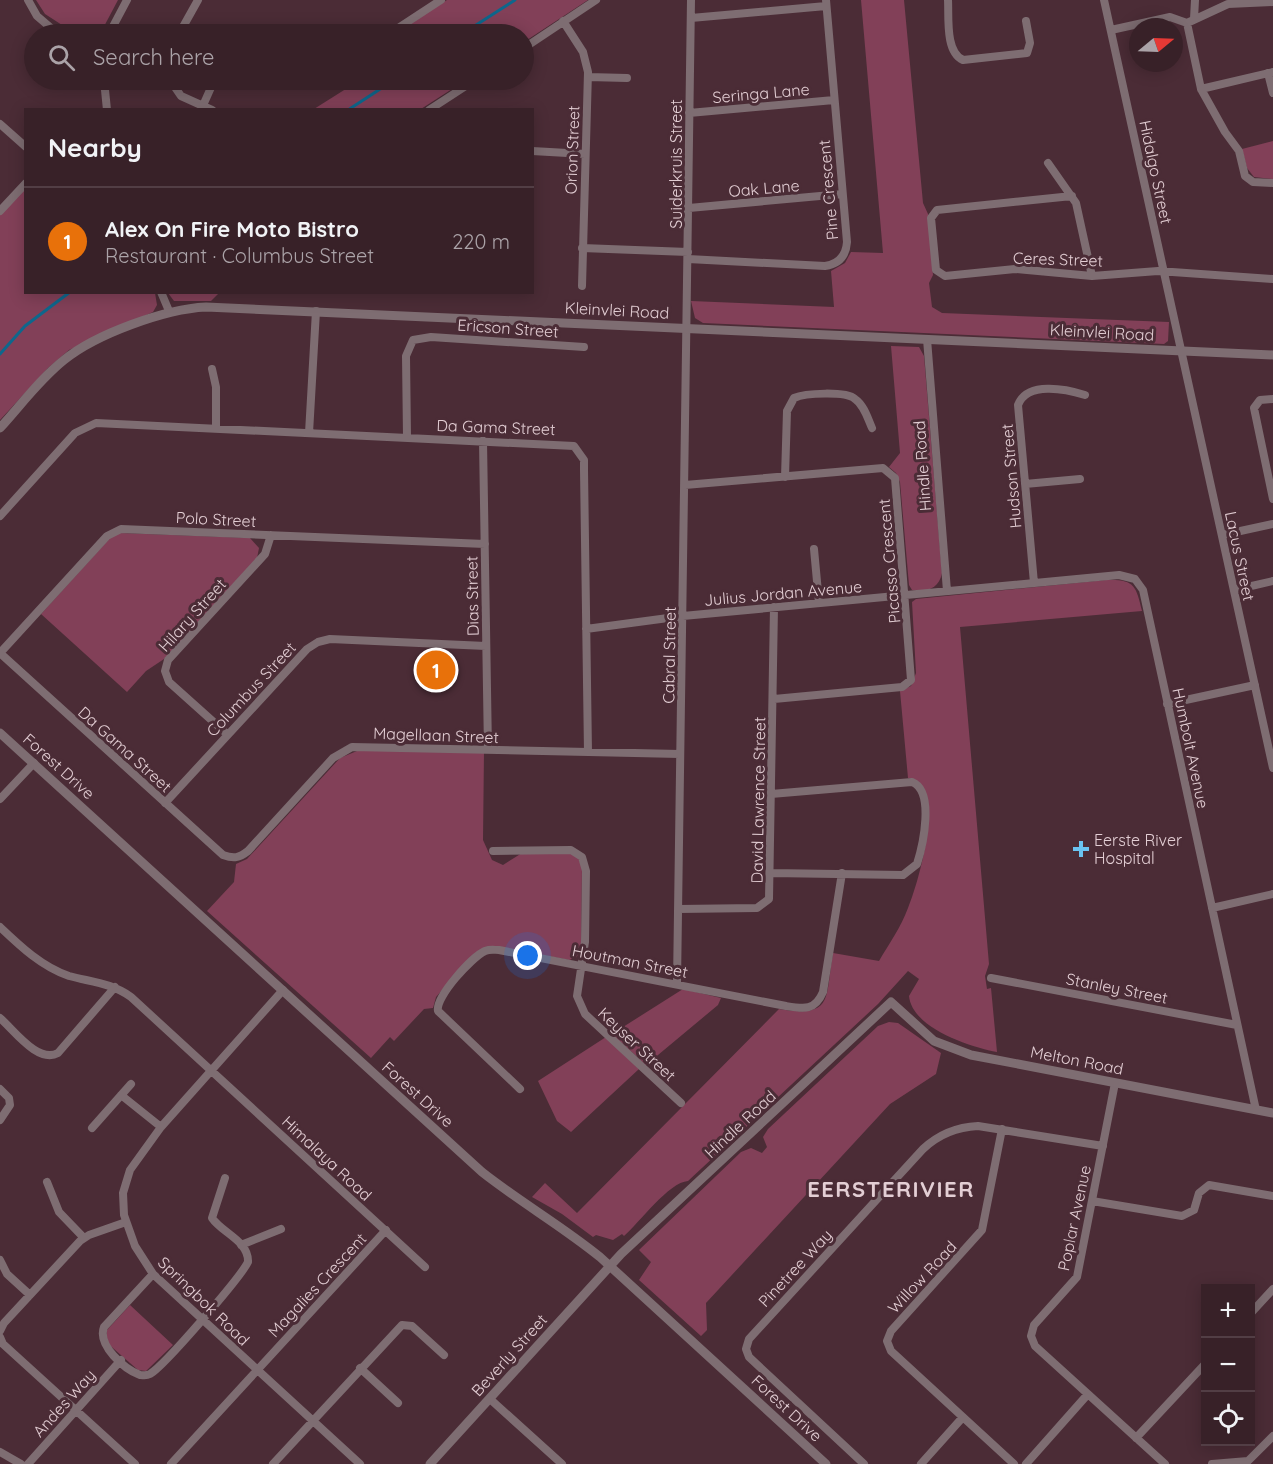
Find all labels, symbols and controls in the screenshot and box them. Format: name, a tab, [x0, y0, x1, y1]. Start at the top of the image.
north arrow	[1129, 18, 1183, 72]
search box	[24, 24, 534, 90]
icon: search	[45, 41, 78, 74]
text: Search here	[93, 43, 214, 71]
street label: Seringa Lane	[712, 79, 810, 107]
street label: Suiderkruis Street	[666, 99, 686, 229]
street label: Orion Street	[560, 105, 584, 195]
street label: Hidalgo Street	[1135, 118, 1177, 226]
text: Nearby	[48, 131, 142, 164]
street label: Pine Crescent	[814, 139, 842, 241]
street label: Oak Lane	[728, 175, 800, 201]
text: Alex On Fire Moto Bistro	[105, 215, 359, 243]
text: 1	[64, 229, 71, 254]
text: 220 m	[452, 229, 510, 254]
text: Restaurant · Columbus Street	[105, 243, 374, 268]
street label: Ceres Street	[1013, 247, 1103, 271]
street label: Kleinvlei Road	[564, 297, 670, 323]
street label: Ericson Street	[457, 314, 559, 342]
street label: Kleinvlei Road	[1049, 319, 1155, 345]
street label: Da Gama Street	[436, 415, 556, 439]
street label: Hindle Road	[909, 420, 935, 512]
street label: Hudson Street	[996, 423, 1026, 529]
street label: Picasso Crescent	[874, 498, 904, 624]
street label: Polo Street	[175, 507, 257, 531]
street label: Lacus Street	[1221, 509, 1259, 603]
street label: Dias Street	[461, 556, 483, 636]
street label: Hilary Street	[154, 574, 230, 656]
street label: Julius Jordan Avenue	[703, 576, 863, 610]
street label: Cabral Street	[658, 606, 680, 704]
street label: Columbus Street	[202, 638, 300, 740]
pin: 1	[416, 648, 456, 692]
street label: Humbolt Avenue	[1168, 686, 1214, 810]
street label: Da Gama Street	[74, 702, 176, 796]
street label: David Lawrence Street	[747, 717, 769, 883]
street label: Magellaan Street	[373, 723, 499, 747]
street label: Forest Drive	[19, 729, 99, 803]
place label: Eerste River Hospital	[1094, 830, 1182, 868]
marker: Eerste River Hospital	[1072, 840, 1090, 858]
street label: Houtman Street	[570, 940, 690, 982]
your location	[513, 941, 542, 970]
street label: Stanley Street	[1065, 968, 1169, 1008]
street label: Keyser Street	[594, 1003, 680, 1085]
street label: Melton Road	[1029, 1041, 1125, 1079]
street label: Forest Drive	[378, 1057, 458, 1131]
street label: Hindle Road	[700, 1086, 780, 1162]
street label: Himalaya Road	[278, 1111, 376, 1205]
street label: Poplar Avenue	[1053, 1163, 1095, 1273]
district label: EERSTERIVIER	[807, 1175, 975, 1203]
street label: Pinetree Way	[754, 1225, 836, 1311]
street label: Magalies Crescent	[264, 1229, 370, 1341]
street label: Willow Road	[883, 1237, 961, 1317]
street label: Springbok Road	[154, 1252, 254, 1350]
map controls	[1201, 1284, 1255, 1446]
button: +	[1201, 1284, 1255, 1338]
street label: Beverly Street	[467, 1310, 551, 1400]
button: −	[1201, 1338, 1255, 1392]
street label: Andes Way	[28, 1365, 100, 1441]
street label: Forest Drive	[748, 1370, 826, 1446]
button: locate	[1201, 1392, 1255, 1446]

